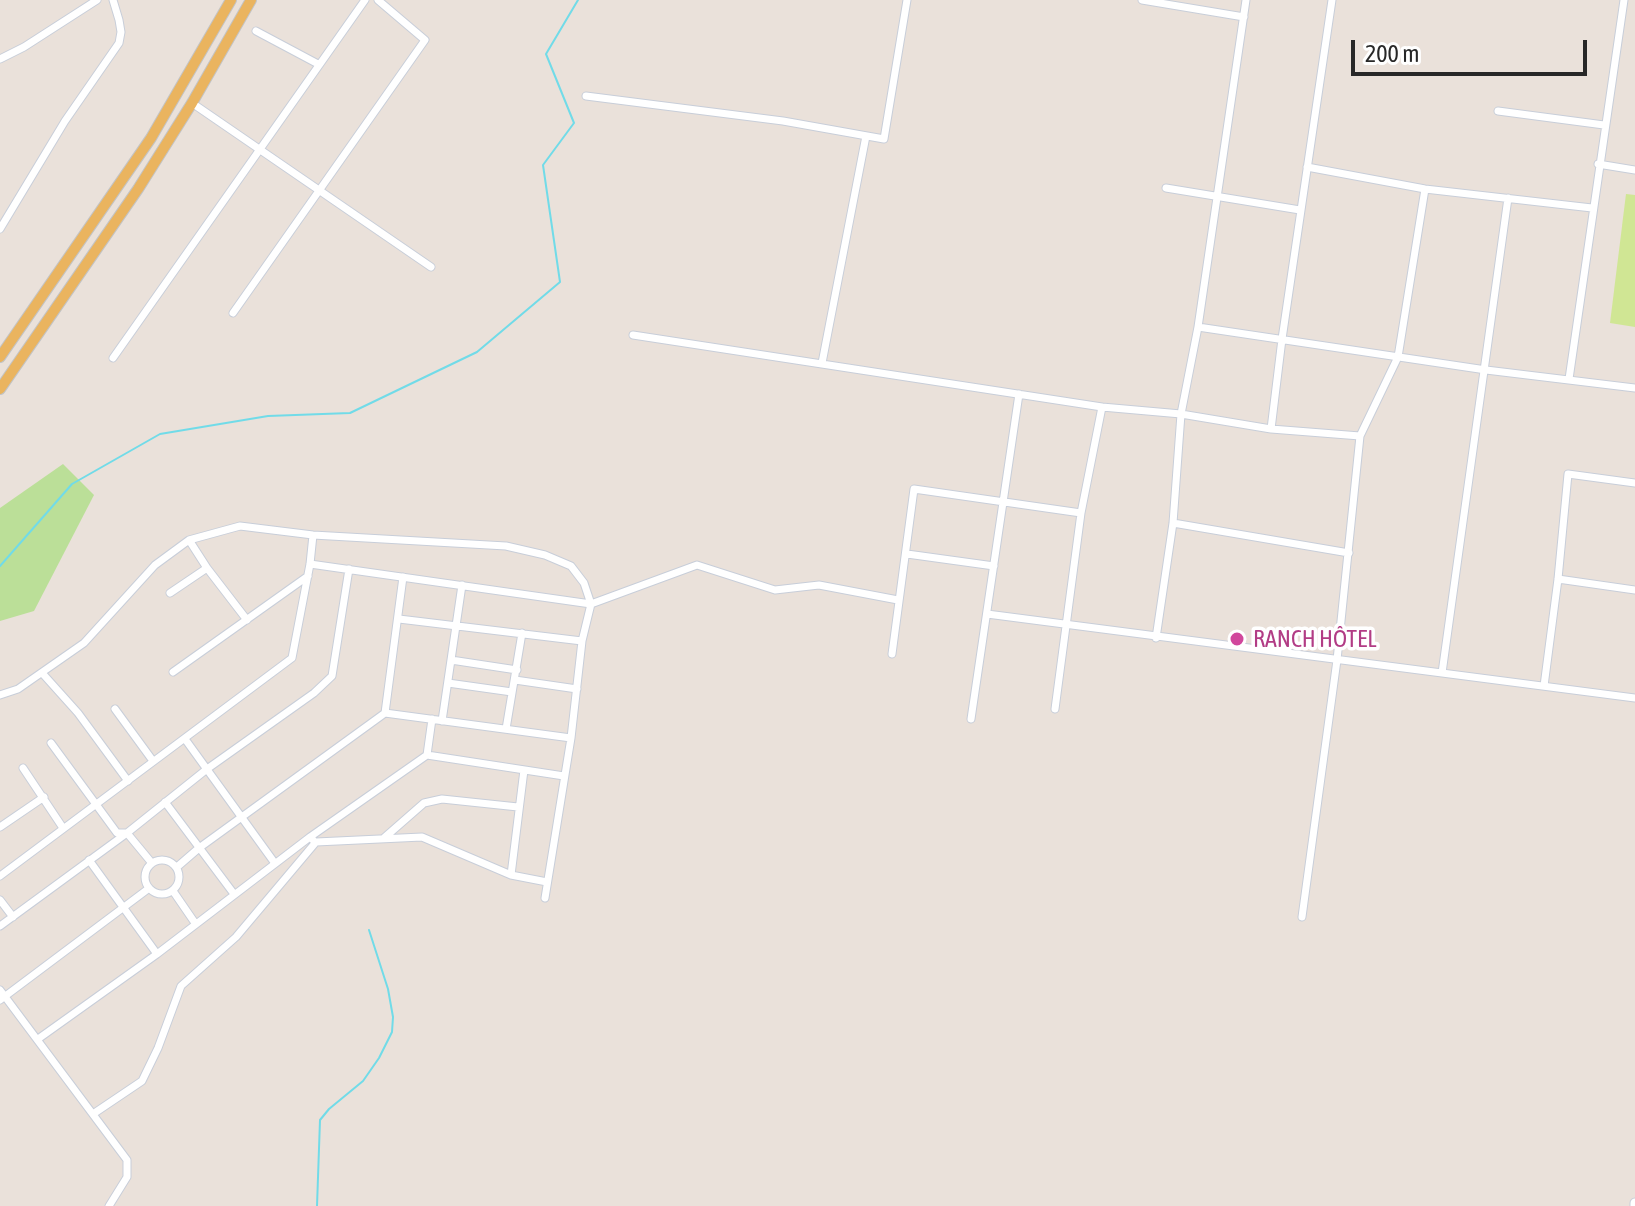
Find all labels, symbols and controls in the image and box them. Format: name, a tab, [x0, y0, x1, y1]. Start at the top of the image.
scale bar	[1355, 24, 1591, 74]
text: 200 m	[1365, 40, 1419, 67]
place label: RANCH HÔTEL	[1253, 625, 1376, 653]
marker: RANCH HÔTEL	[1228, 630, 1246, 648]

